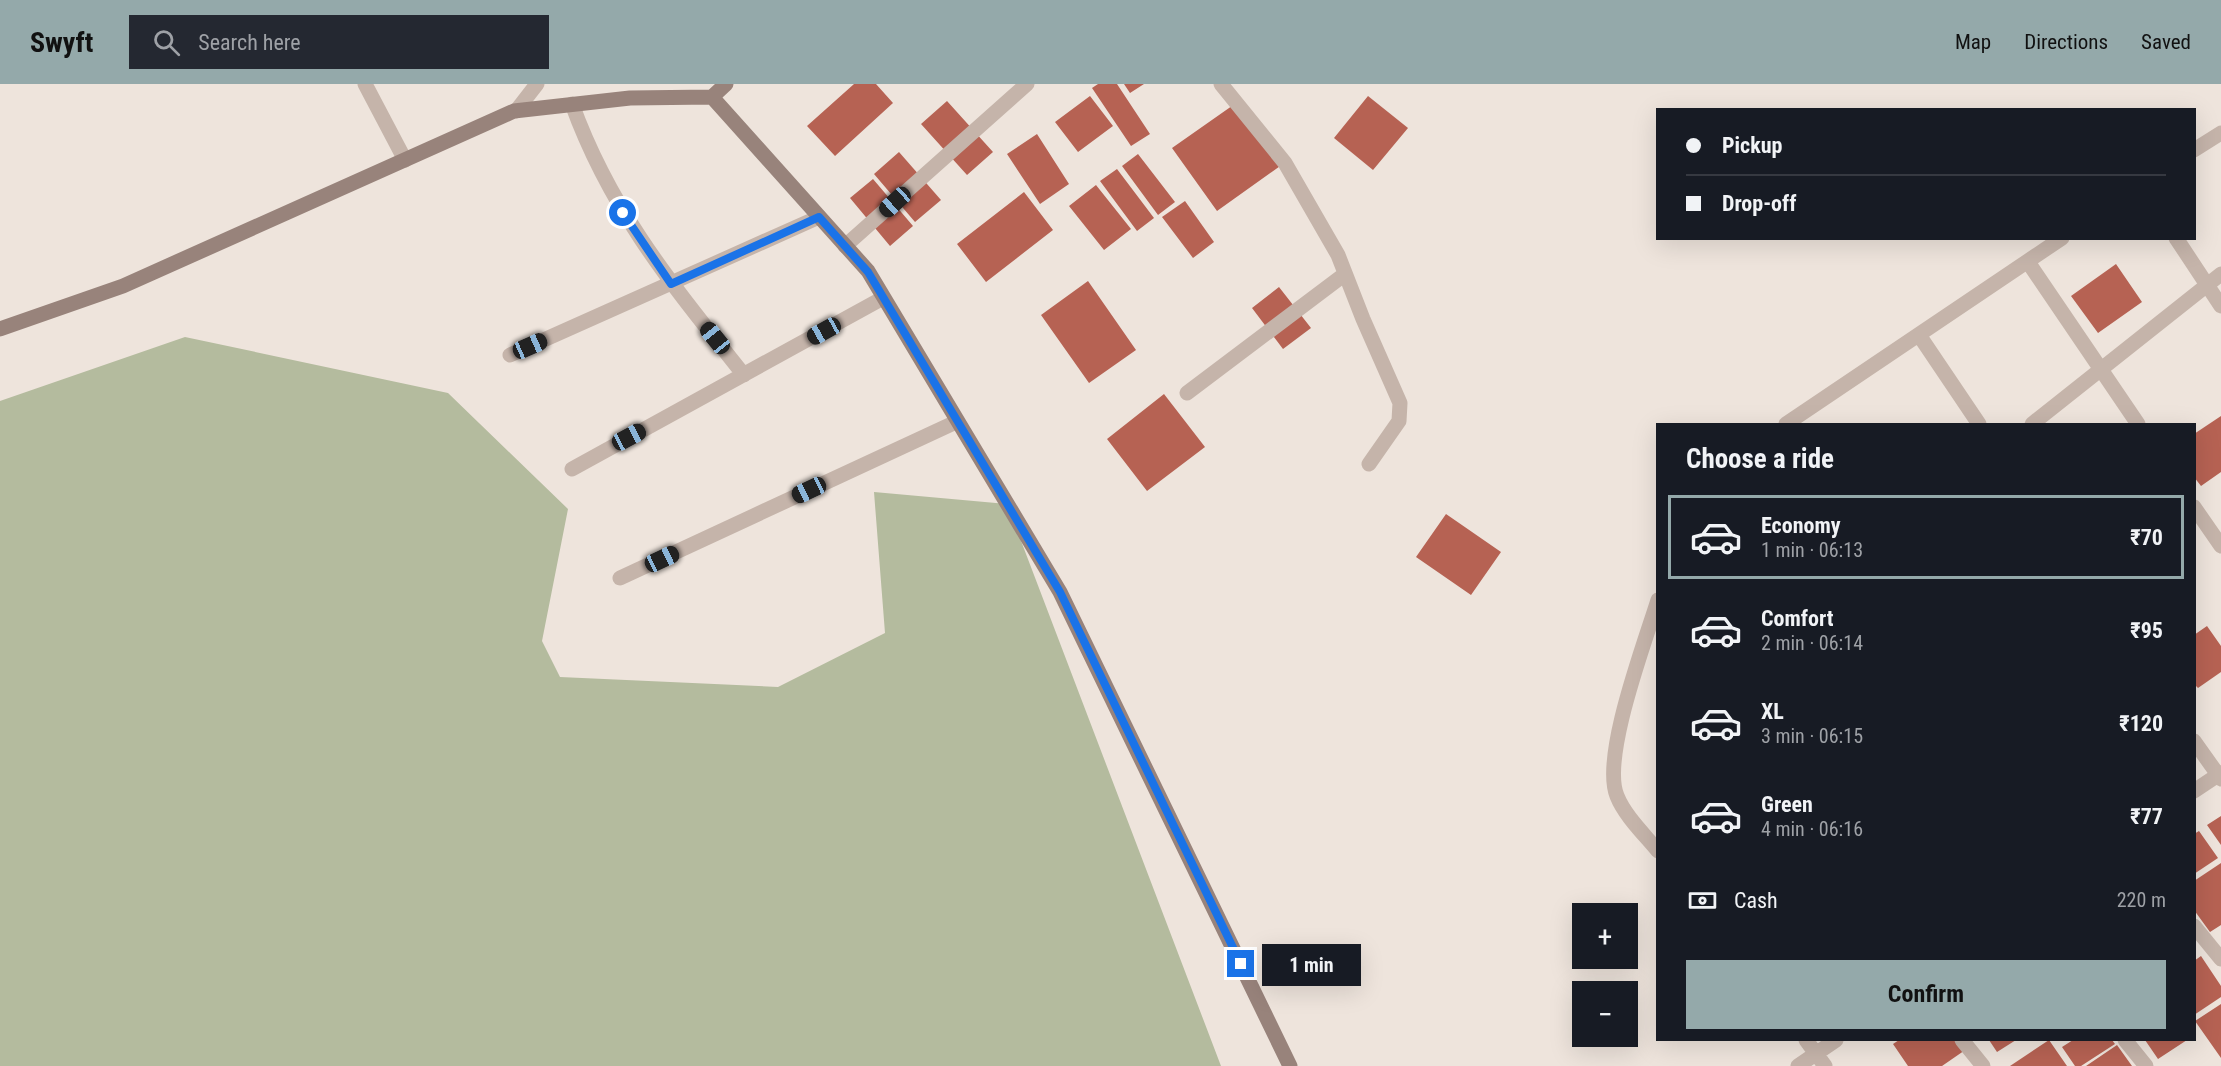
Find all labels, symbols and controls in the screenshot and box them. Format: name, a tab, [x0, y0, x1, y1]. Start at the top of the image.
search box	[129, 15, 549, 69]
text: Swyft	[30, 26, 93, 59]
icon: search	[150, 26, 183, 59]
text: Search here	[198, 30, 301, 55]
text: Map	[1955, 30, 1991, 54]
text: Directions	[2024, 30, 2108, 54]
text: Saved	[2141, 30, 2191, 54]
text: Pickup	[1722, 133, 1782, 158]
car	[876, 183, 914, 221]
text: Drop-off	[1722, 191, 1796, 216]
route start	[609, 199, 636, 226]
car	[804, 314, 844, 348]
car	[697, 318, 733, 358]
car	[510, 330, 550, 362]
car	[609, 421, 649, 453]
text: Choose a ride	[1686, 443, 1834, 475]
car	[789, 474, 829, 506]
icon: car	[1689, 510, 1743, 564]
text: Economy	[1761, 513, 1841, 538]
text: ₹70	[2130, 525, 2163, 550]
text: 1 min · 06:13	[1761, 538, 1863, 562]
car	[642, 543, 682, 575]
icon: car	[1689, 603, 1743, 657]
text: Comfort	[1761, 606, 1834, 631]
text: ₹95	[2130, 618, 2163, 643]
text: 2 min · 06:14	[1761, 631, 1863, 655]
icon: car	[1689, 696, 1743, 750]
text: XL	[1761, 699, 1784, 724]
text: ₹120	[2119, 711, 2163, 736]
text: 3 min · 06:15	[1761, 724, 1863, 748]
icon: car	[1689, 789, 1743, 843]
text: Green	[1761, 792, 1813, 817]
text: ₹77	[2130, 804, 2163, 829]
text: 4 min · 06:16	[1761, 817, 1863, 841]
icon: cash	[1686, 884, 1719, 917]
text: Cash	[1734, 888, 1778, 913]
text: 220 m	[2117, 888, 2166, 912]
map controls	[1572, 903, 1638, 1047]
button: +	[1572, 903, 1638, 969]
callout: 1 min	[1262, 943, 1361, 985]
route end	[1227, 950, 1254, 977]
text: 1 min	[1289, 953, 1334, 977]
button: Confirm	[1686, 960, 2166, 1029]
button: −	[1572, 981, 1638, 1047]

